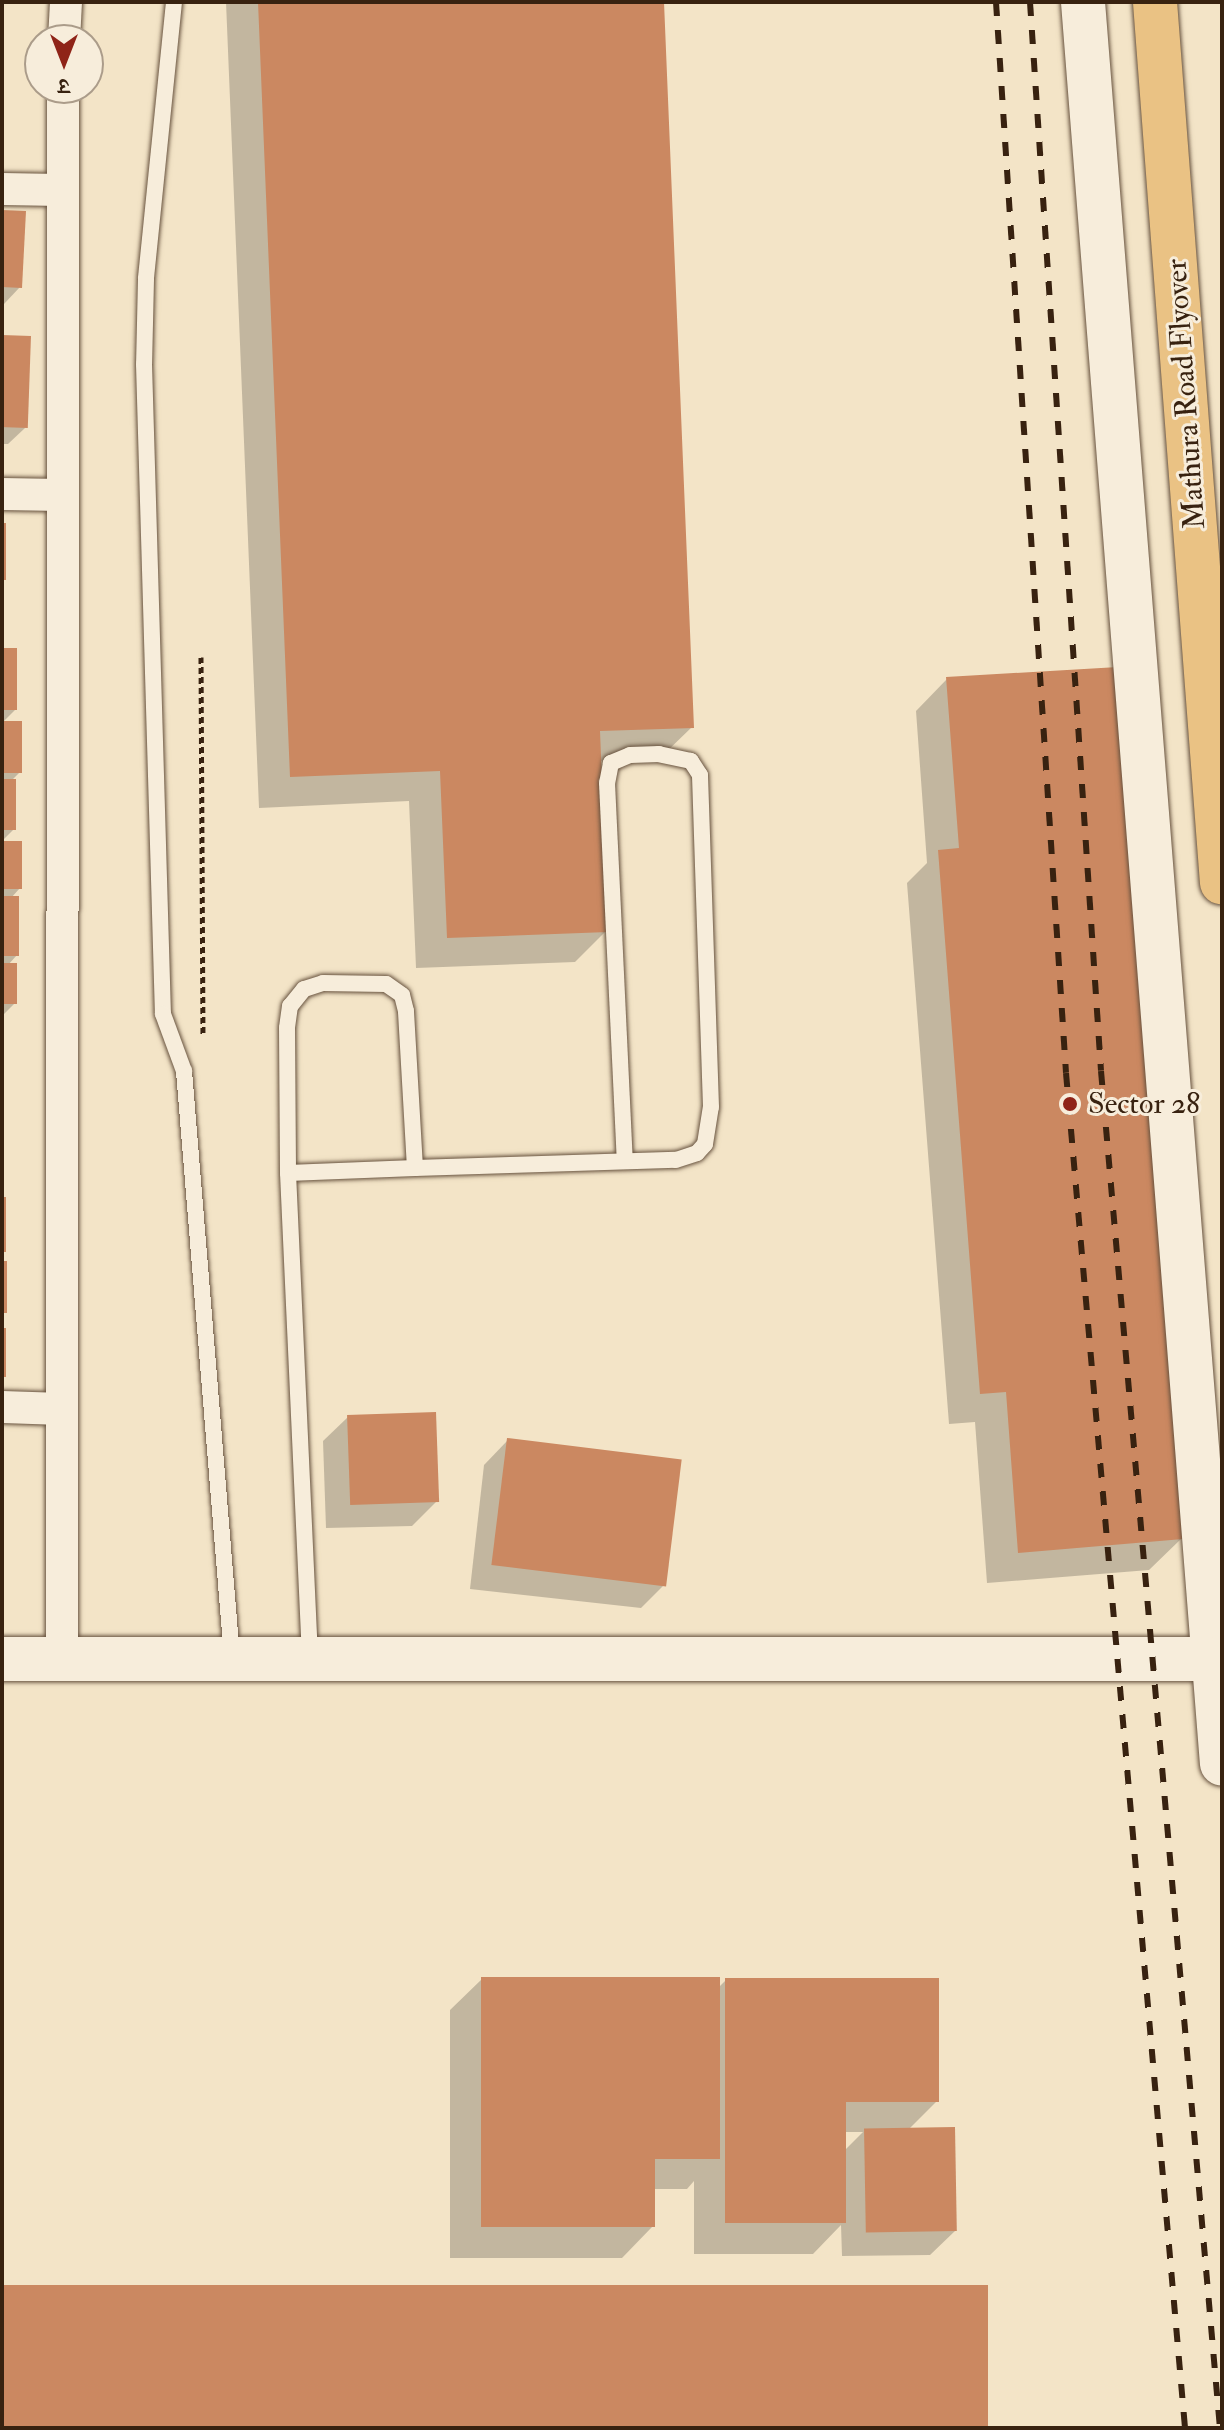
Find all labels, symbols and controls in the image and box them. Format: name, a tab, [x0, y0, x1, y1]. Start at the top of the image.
north arrow	[24, 24, 104, 104]
text: उ	[58, 72, 70, 100]
street label: Mathura Road Flyover	[1159, 258, 1213, 530]
place label: Sector 28	[1088, 1086, 1200, 1122]
marker: Sector 28	[1059, 1093, 1081, 1115]

